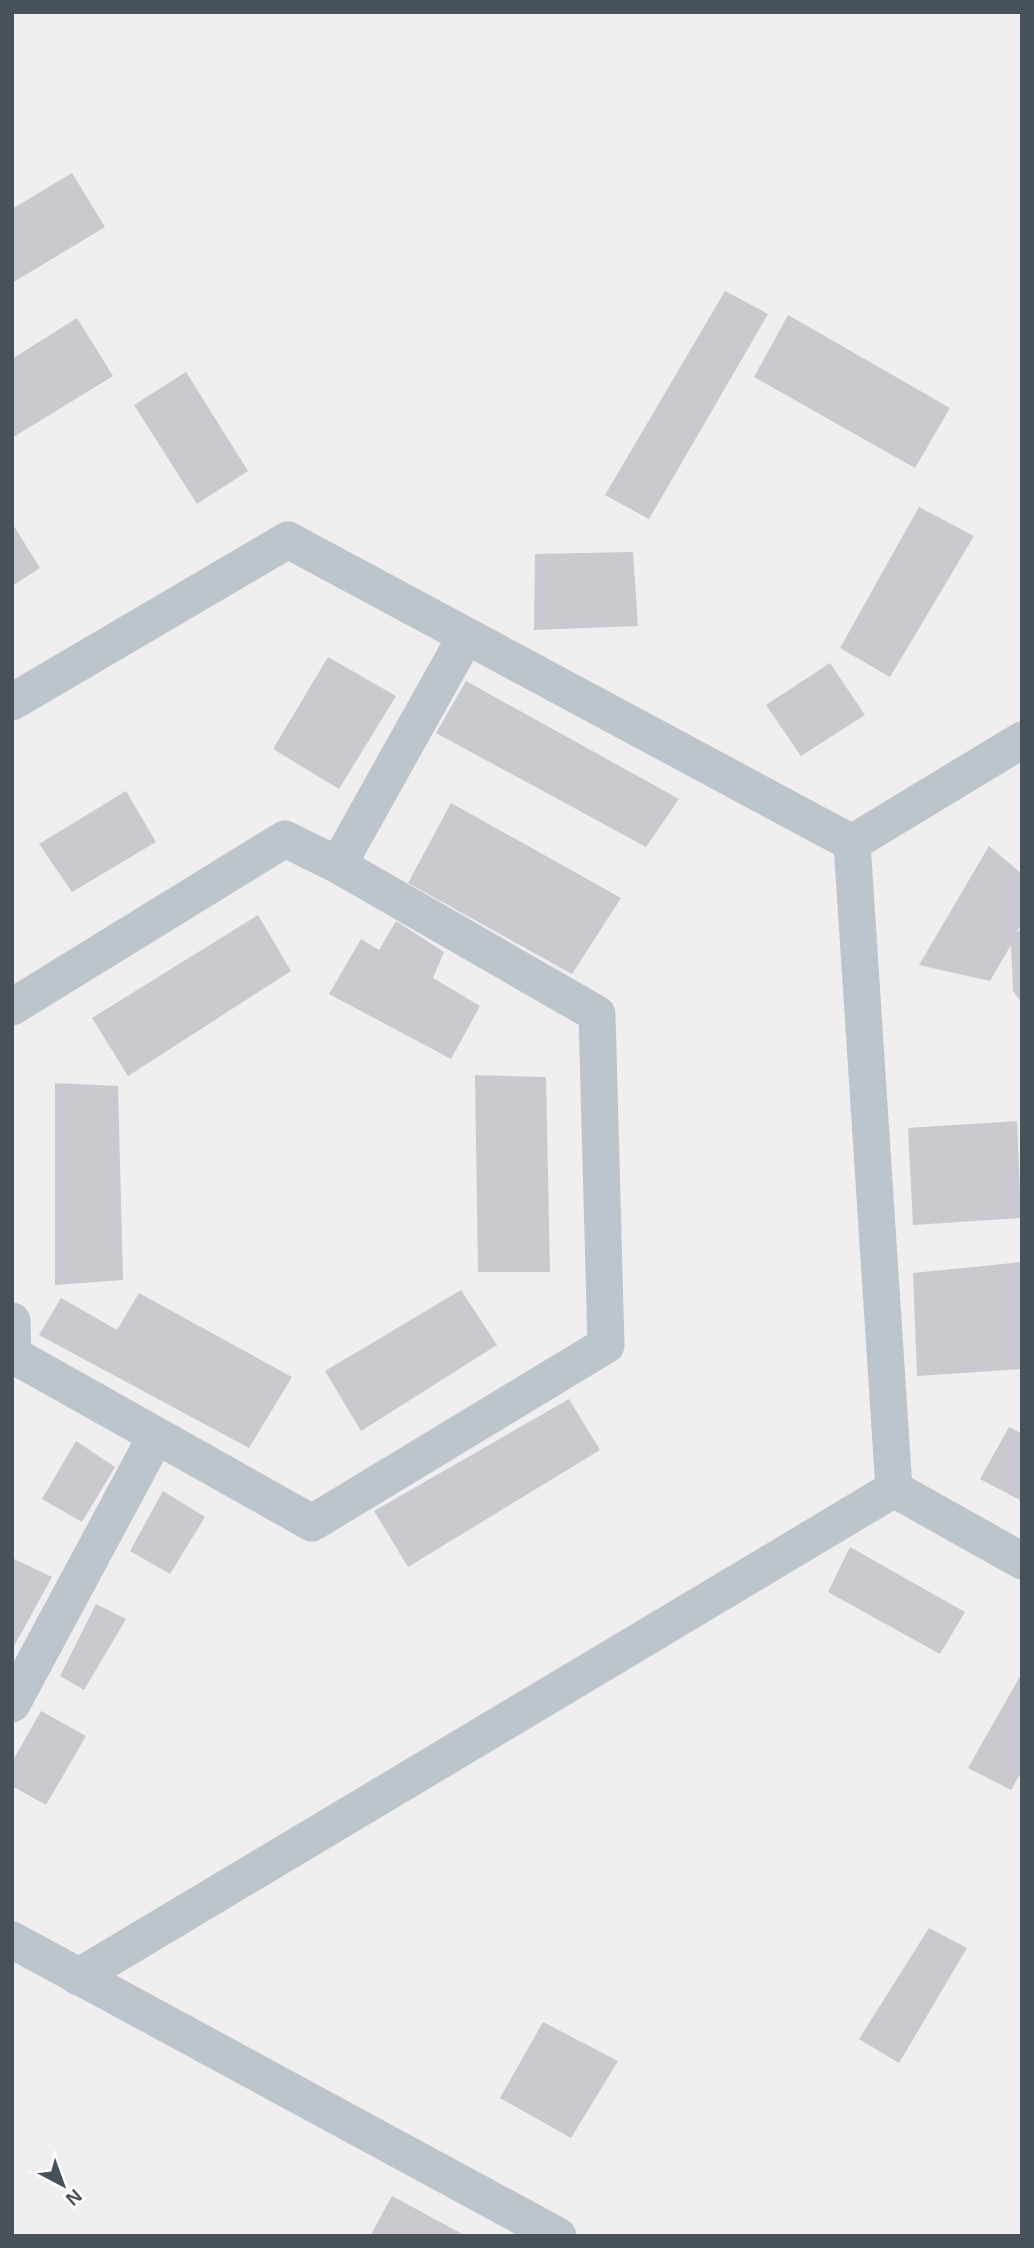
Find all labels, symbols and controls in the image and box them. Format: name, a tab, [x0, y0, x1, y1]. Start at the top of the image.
north arrow	[28, 2150, 98, 2220]
text: N	[62, 2185, 86, 2210]

